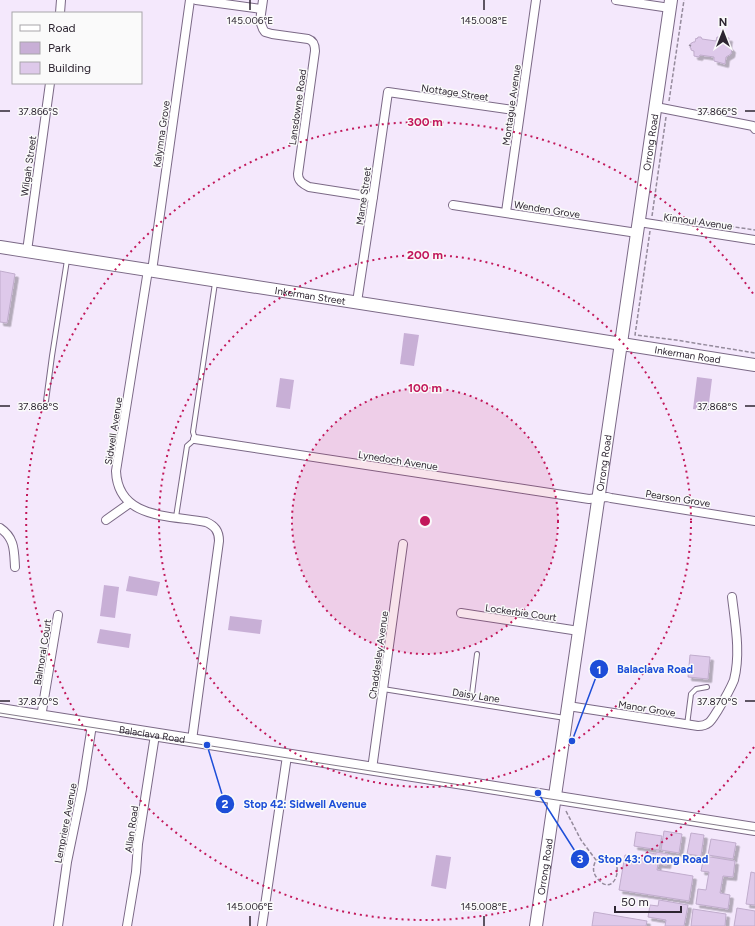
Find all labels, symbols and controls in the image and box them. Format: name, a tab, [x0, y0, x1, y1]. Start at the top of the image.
legend	[12, 12, 142, 84]
north arrow	[703, 12, 743, 52]
text: 145.006°E	[227, 14, 273, 27]
text: 145.008°E	[461, 14, 507, 27]
text: N	[719, 16, 727, 29]
text: Road	[48, 21, 76, 35]
text: Park	[48, 41, 71, 55]
text: Building	[48, 61, 91, 75]
street label: Montague Avenue	[499, 63, 524, 147]
street label: Lansdowne Road	[286, 68, 309, 146]
street label: Nottage Street	[420, 81, 490, 104]
street label: Kalymna Grove	[150, 99, 173, 168]
text: 37.866°S	[18, 105, 58, 118]
text: 37.866°S	[697, 105, 737, 118]
street label: Orrong Road	[640, 113, 661, 172]
text: 300 m	[407, 115, 443, 129]
street label: Wilgah Street	[18, 135, 39, 197]
street label: Marne Street	[353, 166, 374, 226]
street label: Wenden Grove	[513, 198, 581, 221]
street label: Kinnoul Avenue	[663, 210, 734, 233]
text: 200 m	[407, 248, 443, 262]
street label: Inkerman Street	[274, 284, 347, 308]
street label: Inkerman Road	[654, 343, 722, 367]
text: 100 m	[408, 381, 442, 395]
street label: Sidwell Avenue	[102, 396, 125, 466]
text: 37.868°S	[18, 400, 58, 413]
text: 37.868°S	[697, 400, 737, 413]
street label: Orrong Road	[593, 434, 615, 492]
street label: Lynedoch Avenue	[357, 448, 439, 473]
street label: Pearson Grove	[645, 487, 712, 510]
centre of rings	[418, 514, 432, 528]
street label: Lockerbie Court	[484, 601, 558, 624]
street label: Chaddesley Avenue	[366, 610, 391, 700]
street label: Balmoral Court	[31, 618, 54, 686]
callout: Balaclava Road	[589, 658, 701, 681]
text: 1	[596, 663, 602, 677]
text: Balaclava Road	[617, 663, 693, 676]
street label: Daisy Lane	[451, 685, 501, 706]
text: 37.870°S	[18, 695, 58, 708]
text: 37.870°S	[697, 695, 737, 708]
street label: Manor Grove	[617, 698, 677, 720]
street label: Balaclava Road	[118, 723, 186, 746]
street label: Lempriere Avenue	[51, 781, 80, 864]
callout: Stop 42: Sidwell Avenue	[215, 792, 374, 815]
text: 2	[222, 797, 229, 811]
text: Stop 42: Sidwell Avenue	[243, 798, 367, 811]
street label: Allan Road	[122, 805, 141, 853]
street label: Orrong Road	[535, 837, 556, 896]
callout: Stop 43: Orrong Road	[570, 847, 716, 870]
text: 3	[577, 852, 584, 866]
text: Stop 43: Orrong Road	[598, 853, 708, 866]
scale bar	[615, 888, 681, 914]
text: 50 m	[621, 895, 649, 909]
text: 145.006°E	[227, 900, 273, 913]
text: 145.008°E	[461, 900, 507, 913]

